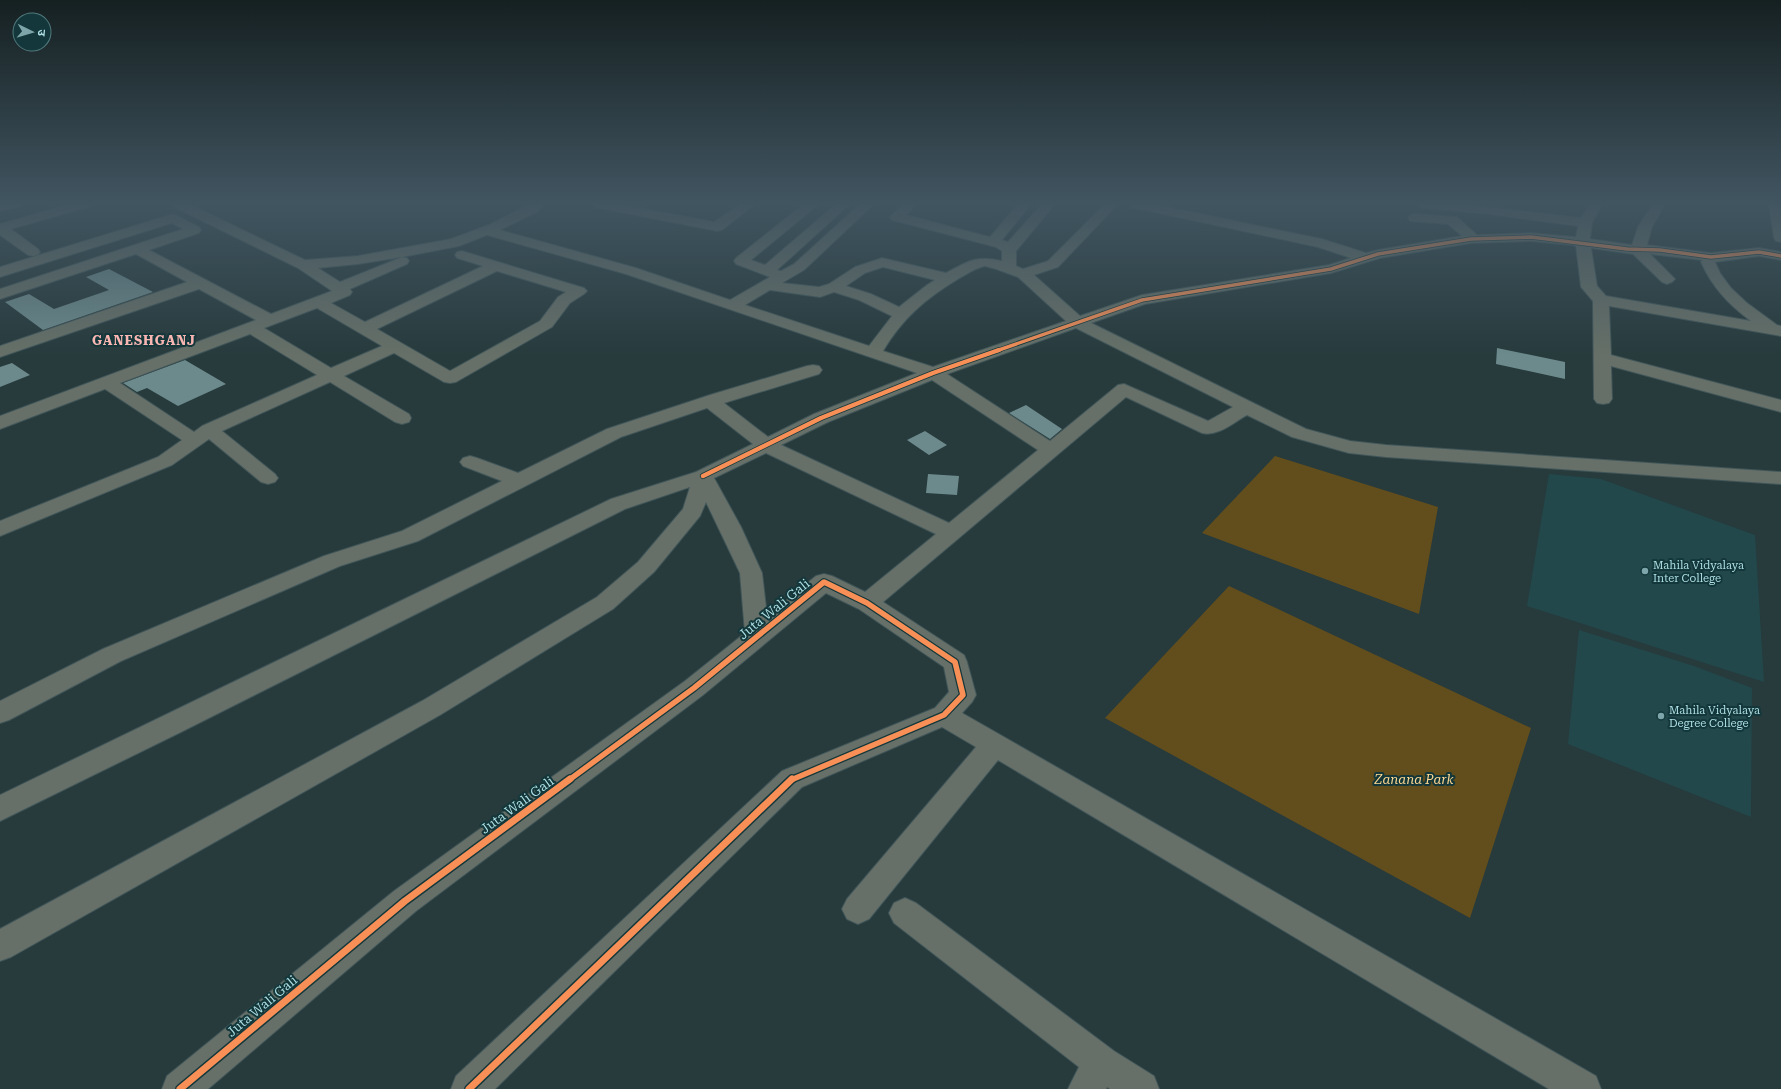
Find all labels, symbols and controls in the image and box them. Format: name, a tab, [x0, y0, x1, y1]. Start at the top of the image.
north arrow	[12, 12, 52, 52]
text: उ	[35, 29, 48, 37]
district label: GANESHGANJ	[92, 333, 196, 348]
place label: Mahila Vidyalaya Inter College	[1653, 559, 1744, 585]
marker: Mahila Vidyalaya Inter College	[1640, 566, 1650, 576]
street label: Juta Wali Gali	[735, 576, 813, 642]
place label: Mahila Vidyalaya Degree College	[1669, 704, 1760, 730]
marker: Mahila Vidyalaya Degree College	[1656, 711, 1666, 721]
park label: Zanana Park	[1374, 772, 1454, 787]
street label: Juta Wali Gali	[477, 773, 557, 837]
street label: Juta Wali Gali	[224, 972, 300, 1040]

